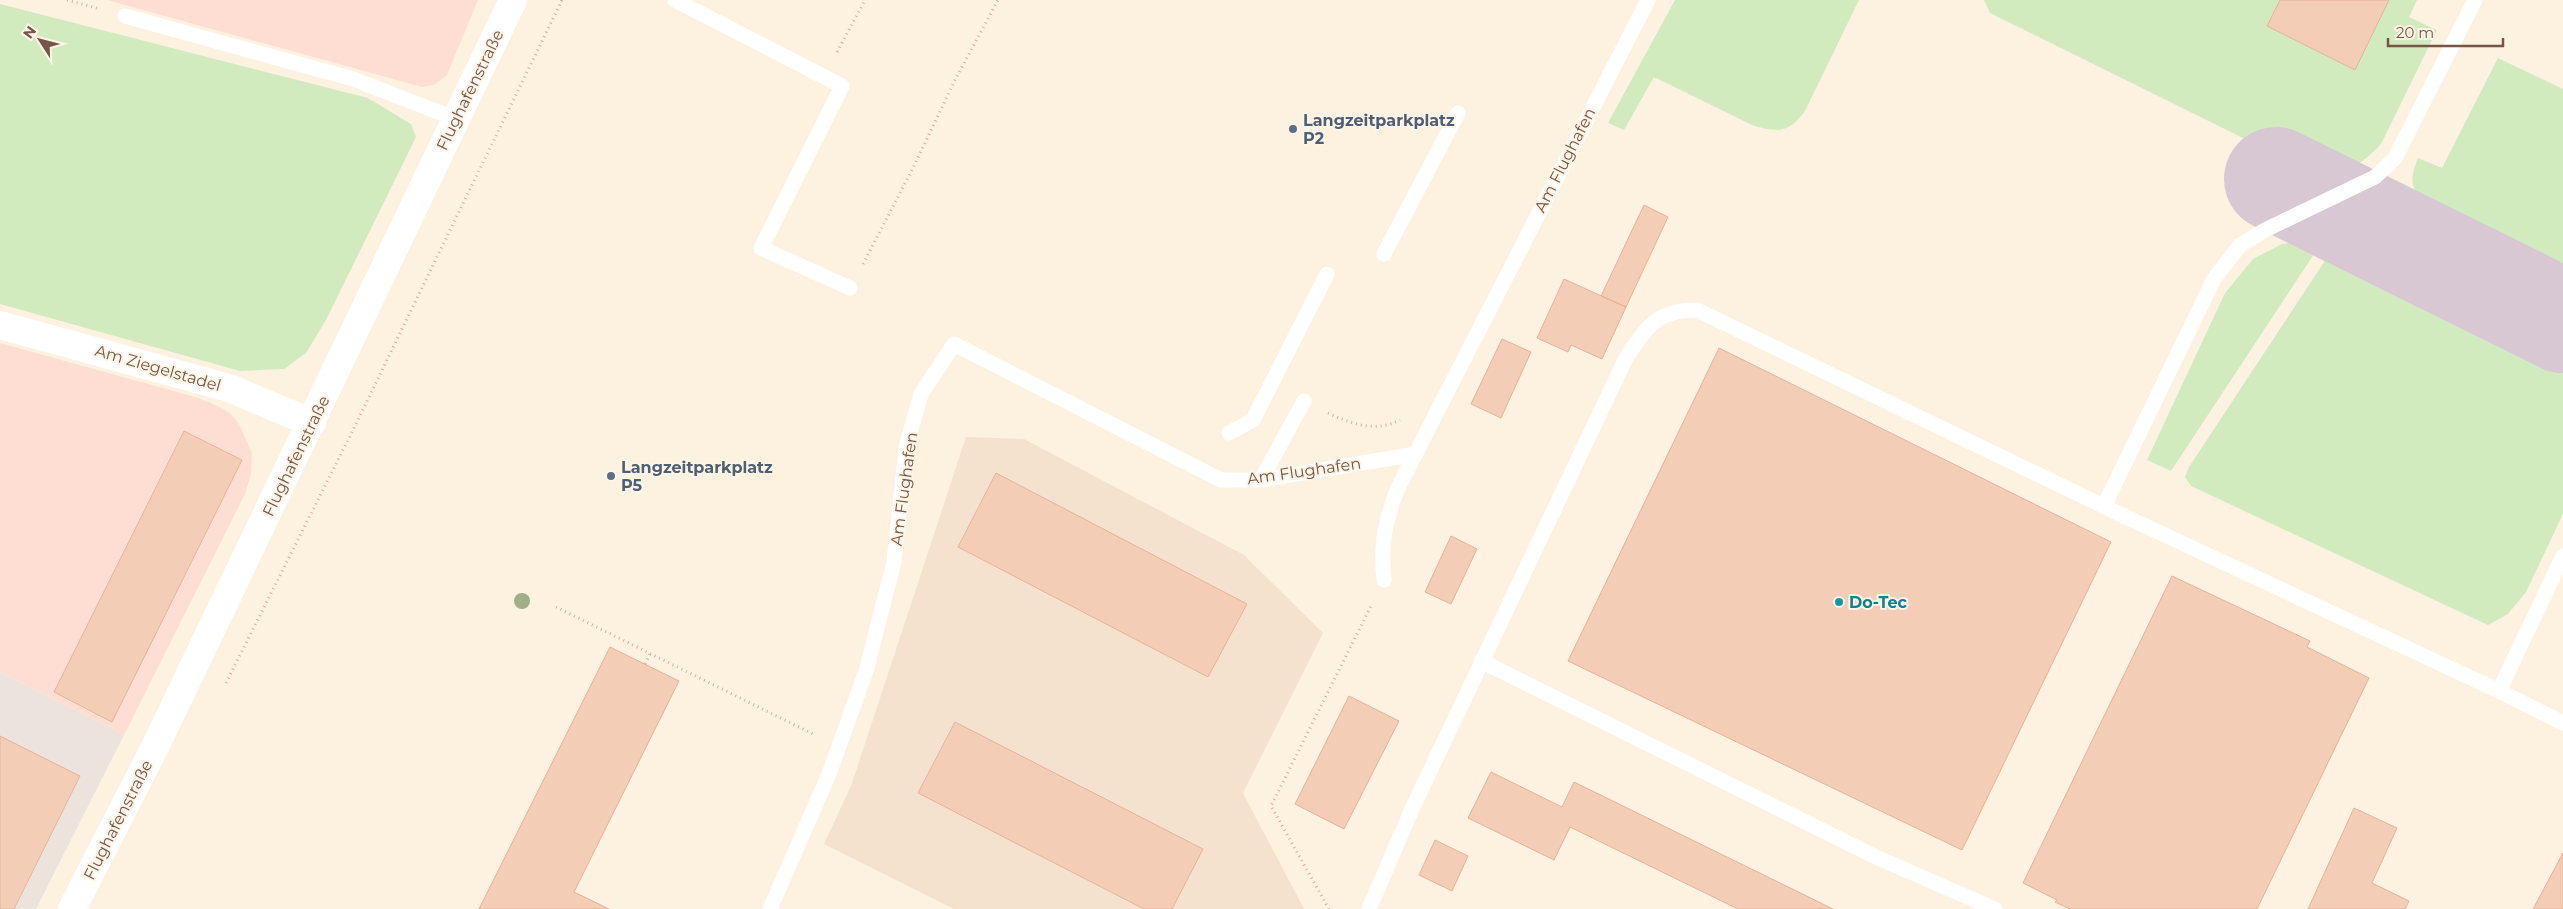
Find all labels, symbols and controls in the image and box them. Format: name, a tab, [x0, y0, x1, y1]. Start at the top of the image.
north arrow	[15, 15, 65, 65]
scale bar	[2388, 15, 2503, 47]
text: N	[19, 22, 40, 42]
text: 20 m	[2396, 23, 2434, 42]
street label: Flughafenstraße	[433, 27, 507, 153]
street label: Am Flughafen	[1530, 105, 1600, 215]
place label: Langzeitparkplatz P2	[1303, 111, 1455, 148]
marker: Langzeitparkplatz P2	[1287, 123, 1299, 135]
street label: Am Ziegelstadel	[93, 341, 223, 395]
street label: Flughafenstraße	[259, 393, 333, 519]
street label: Am Flughafen	[887, 431, 921, 547]
street label: Am Flughafen	[1246, 454, 1362, 488]
place label: Langzeitparkplatz P5	[621, 458, 773, 495]
marker: Langzeitparkplatz P5	[605, 470, 617, 482]
place label: Do-Tec	[1849, 593, 1908, 612]
marker: Do-Tec	[1833, 596, 1845, 608]
street label: Flughafenstraße	[80, 757, 156, 883]

